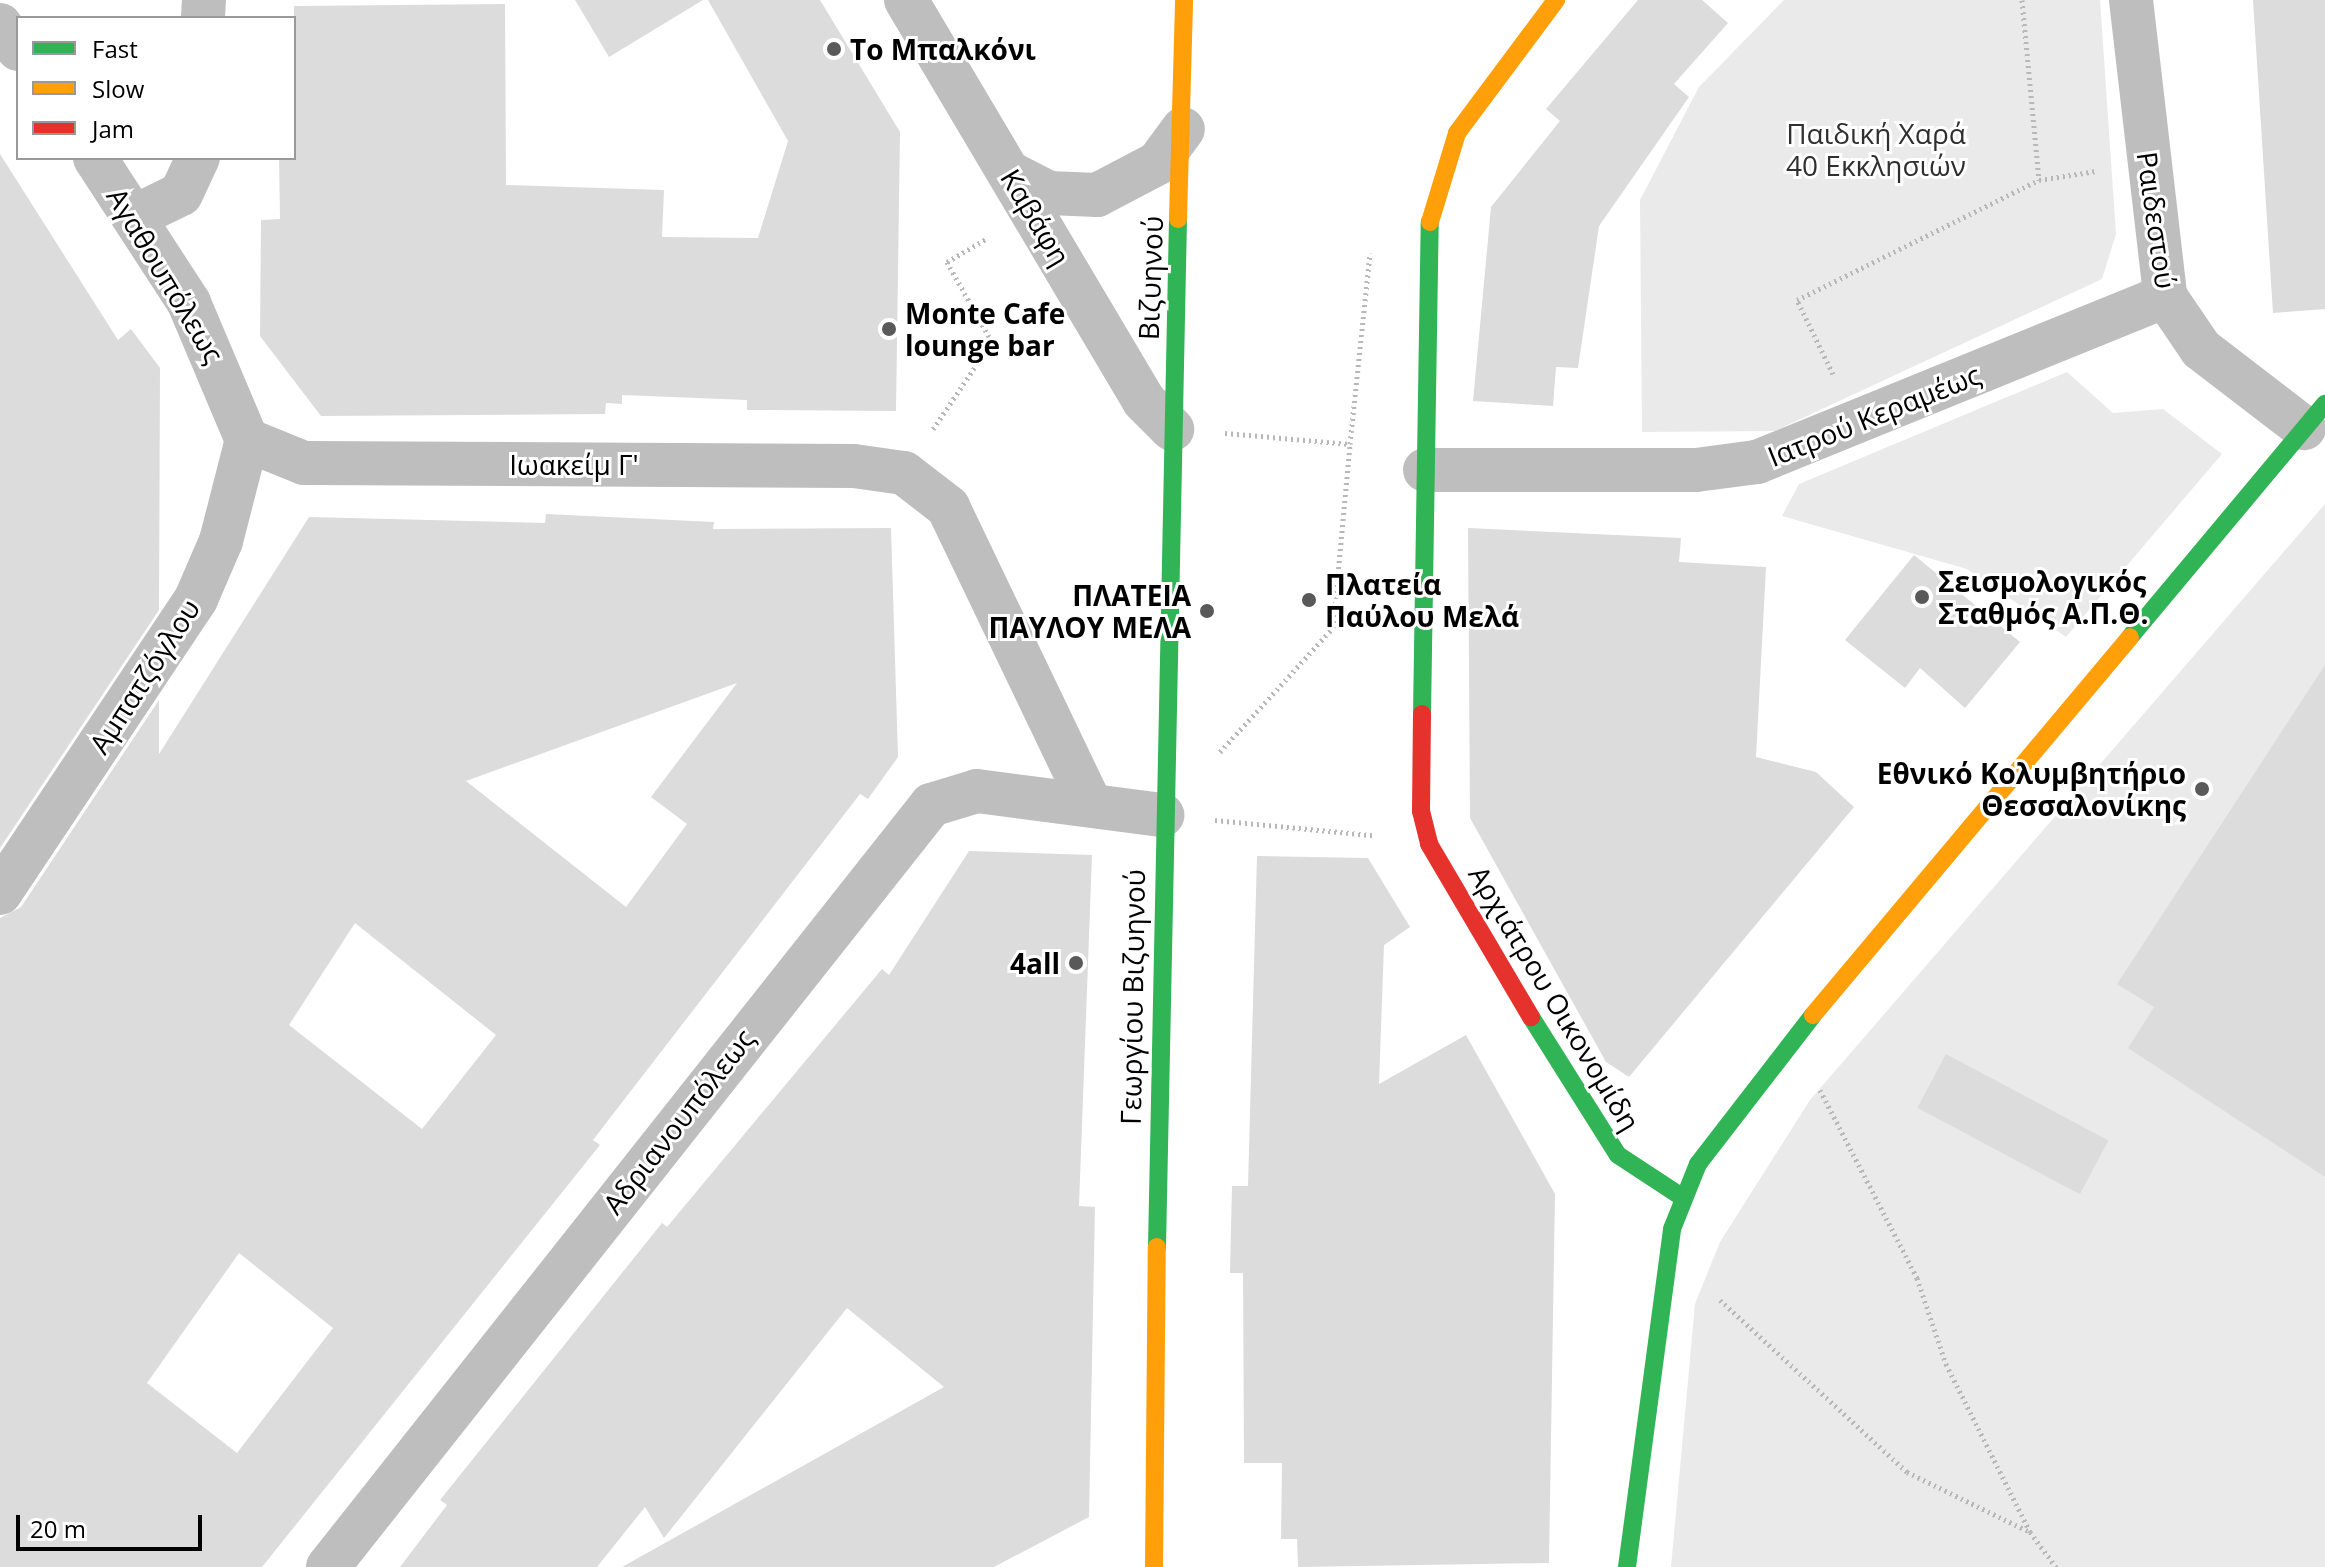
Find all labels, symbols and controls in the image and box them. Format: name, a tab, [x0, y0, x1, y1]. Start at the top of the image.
legend	[16, 16, 296, 160]
text: Fast	[92, 32, 138, 65]
place label: Το Μπαλκόνι	[850, 32, 1036, 66]
marker: Το Μπαλκόνι	[825, 40, 843, 58]
text: Slow	[92, 72, 144, 105]
text: Jam	[92, 112, 134, 145]
park label: Παιδική Χαρά 40 Εκκλησιών	[1786, 116, 1966, 182]
street label: Ραιδεστού	[2131, 149, 2183, 291]
street label: Καβάφη	[994, 163, 1078, 271]
street label: Αγαθουπόλεως	[101, 181, 231, 369]
street label: Βιζυηνού	[1131, 215, 1169, 341]
place label: Monte Cafe lounge bar	[905, 296, 1065, 362]
marker: Monte Cafe lounge bar	[880, 320, 898, 338]
street label: Ιατρού Κεραμέως	[1763, 357, 1985, 473]
street label: Ιωακείμ Γ'	[509, 447, 639, 481]
place label: Σεισμολογικός Σταθμός Α.Π.Θ.	[1938, 564, 2149, 630]
place label: Πλατεία Παύλου Μελά	[1325, 567, 1519, 633]
place label: ΠΛΑΤΕΙΑ ΠΑΥΛΟΥ ΜΕΛΑ	[989, 578, 1191, 644]
marker: Σεισμολογικός Σταθμός Α.Π.Θ.	[1913, 588, 1931, 606]
marker: Πλατεία Παύλου Μελά	[1300, 591, 1318, 609]
street label: Αμπατζόγλου	[82, 593, 206, 759]
marker: ΠΛΑΤΕΙΑ ΠΑΥΛΟΥ ΜΕΛΑ	[1198, 602, 1216, 620]
place label: Εθνικό Κολυμβητήριο Θεσσαλονίκης	[1877, 756, 2186, 822]
marker: Εθνικό Κολυμβητήριο Θεσσαλονίκης	[2193, 780, 2211, 798]
street label: Αρχιάτρου Οικονομίδη	[1463, 859, 1647, 1137]
street label: Γεωργίου Βιζυηνού	[1113, 869, 1151, 1125]
place label: 4all	[1010, 946, 1060, 980]
marker: 4all	[1067, 954, 1085, 972]
street label: Αδριανουπόλεως	[595, 1022, 761, 1220]
scale bar	[20, 1499, 206, 1549]
text: 20 m	[30, 1512, 86, 1545]

